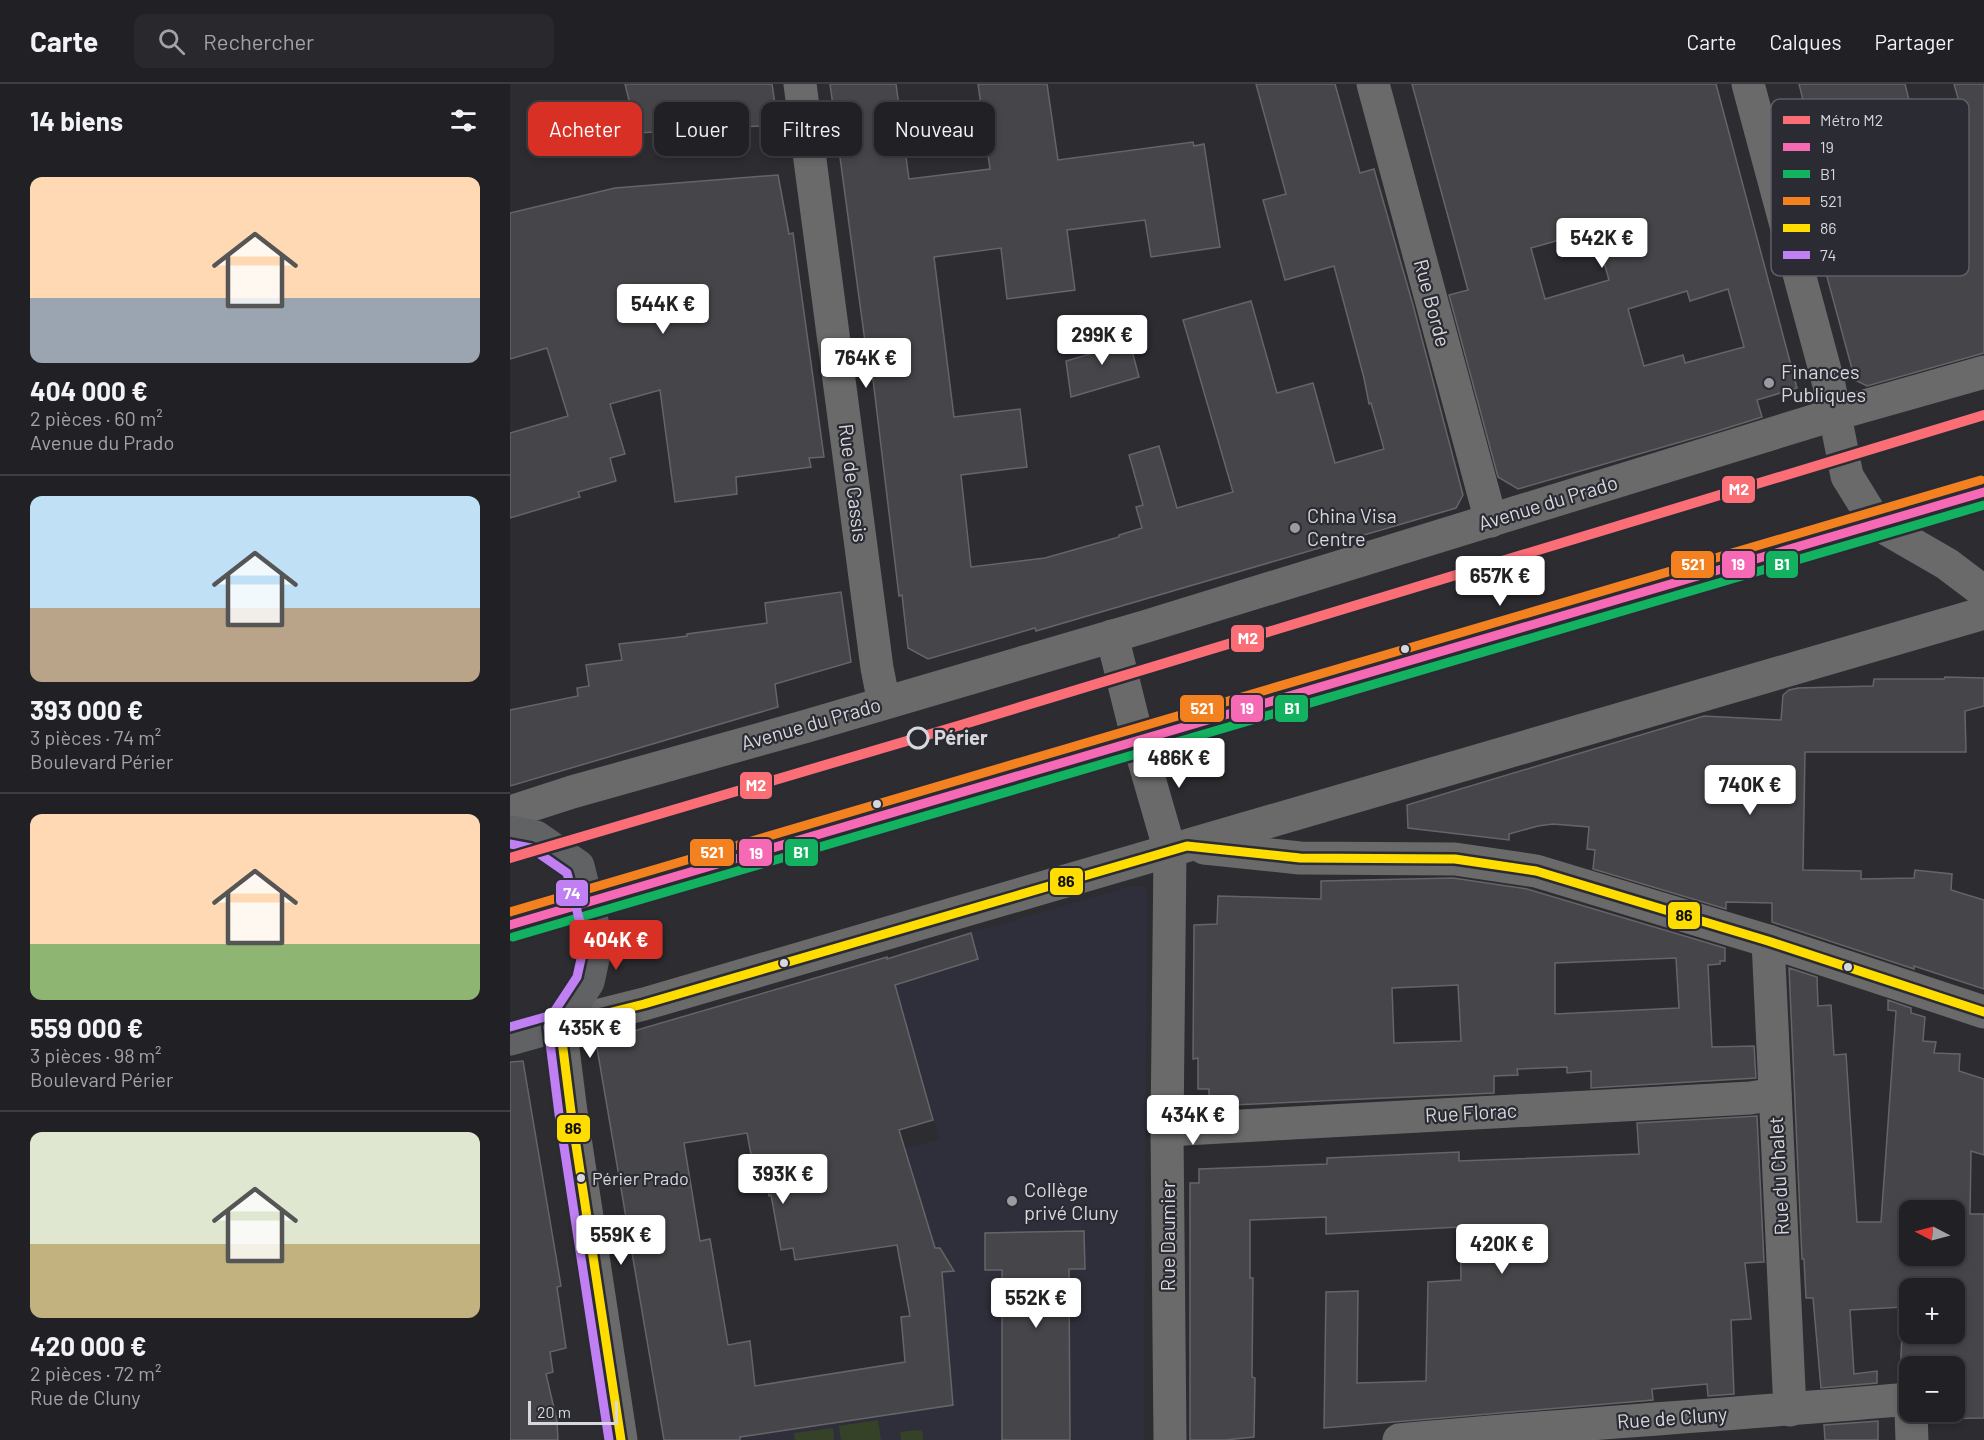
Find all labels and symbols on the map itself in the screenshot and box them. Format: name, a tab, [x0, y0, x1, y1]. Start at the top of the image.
legend	[1771, 99, 1969, 276]
text: Métro M2	[1820, 110, 1883, 129]
text: 19	[1820, 137, 1834, 156]
text: B1	[1820, 164, 1836, 183]
text: 521	[1820, 191, 1842, 210]
pin: 542K €	[1553, 218, 1651, 269]
text: 86	[1820, 218, 1837, 237]
text: 74	[1820, 245, 1836, 264]
street label: Rue Borde	[1410, 256, 1456, 349]
pin: 544K €	[614, 284, 712, 335]
pin: 299K €	[1053, 315, 1151, 366]
pin: 764K €	[817, 338, 915, 389]
place label: Finances Publiques	[1781, 359, 1866, 406]
marker: Finances Publiques	[1762, 376, 1776, 390]
street label: Rue de Cassis	[835, 422, 873, 543]
street label: Avenue du Prado	[1475, 469, 1620, 535]
line badge: M2	[1721, 475, 1756, 504]
text: M2	[1729, 479, 1749, 498]
place label: China Visa Centre	[1307, 503, 1397, 550]
marker: China Visa Centre	[1288, 521, 1302, 535]
line badge: 521	[1670, 550, 1715, 579]
line badge: 19	[1721, 550, 1756, 579]
line badge: B1	[1765, 550, 1799, 579]
text: 521	[1681, 554, 1705, 573]
text: 19	[1731, 554, 1745, 573]
text: B1	[1774, 554, 1790, 573]
pin: 657K €	[1451, 556, 1549, 607]
line badge: M2	[1230, 624, 1265, 653]
text: M2	[1238, 628, 1258, 647]
unlabelled marker	[1399, 643, 1411, 655]
street label: Avenue du Prado	[738, 692, 883, 754]
line badge: 521	[1179, 694, 1225, 723]
line badge: 19	[1230, 694, 1264, 723]
line badge: B1	[1274, 694, 1309, 723]
text: 521	[1190, 698, 1214, 717]
text: 19	[1240, 698, 1254, 717]
text: B1	[1284, 698, 1300, 717]
place label: Périer	[934, 725, 988, 749]
marker: Périer	[907, 727, 929, 749]
pin: 486K €	[1130, 738, 1228, 789]
pin: 740K €	[1701, 765, 1799, 816]
line badge: M2	[739, 771, 773, 800]
text: M2	[746, 775, 766, 794]
unlabelled marker	[871, 798, 883, 810]
line badge: 521	[689, 838, 735, 867]
line badge: 19	[738, 838, 773, 867]
line badge: B1	[784, 838, 819, 867]
text: 521	[700, 842, 724, 861]
text: B1	[793, 842, 809, 861]
text: 19	[749, 843, 763, 862]
line badge: 86	[1049, 867, 1084, 896]
text: 86	[1057, 871, 1075, 890]
line badge: 74	[555, 879, 589, 907]
text: 74	[563, 883, 581, 902]
line badge: 86	[1667, 901, 1701, 930]
text: 86	[1675, 905, 1693, 924]
pin: 404K €	[567, 920, 665, 971]
unlabelled marker	[778, 957, 790, 969]
unlabelled marker	[1842, 961, 1854, 973]
pin: 435K €	[541, 1008, 639, 1059]
pin: 434K €	[1144, 1095, 1242, 1146]
street label: Rue Florac	[1424, 1098, 1518, 1126]
line badge: 86	[556, 1114, 591, 1143]
street label: Rue du Chalet	[1763, 1116, 1793, 1236]
text: 86	[564, 1118, 582, 1137]
pin: 393K €	[734, 1154, 832, 1205]
place label: Périer Prado	[592, 1167, 689, 1189]
marker: Périer Prado	[575, 1172, 587, 1184]
place label: Collège privé Cluny	[1024, 1177, 1119, 1224]
street label: Rue Daumier	[1155, 1181, 1179, 1291]
marker: Collège privé Cluny	[1005, 1194, 1019, 1208]
north arrow	[1899, 1200, 1965, 1266]
pin: 559K €	[572, 1215, 670, 1266]
pin: 420K €	[1453, 1224, 1551, 1275]
pin: 552K €	[987, 1278, 1085, 1329]
scale bar	[528, 1398, 618, 1426]
street label: Rue de Cluny	[1616, 1401, 1728, 1433]

